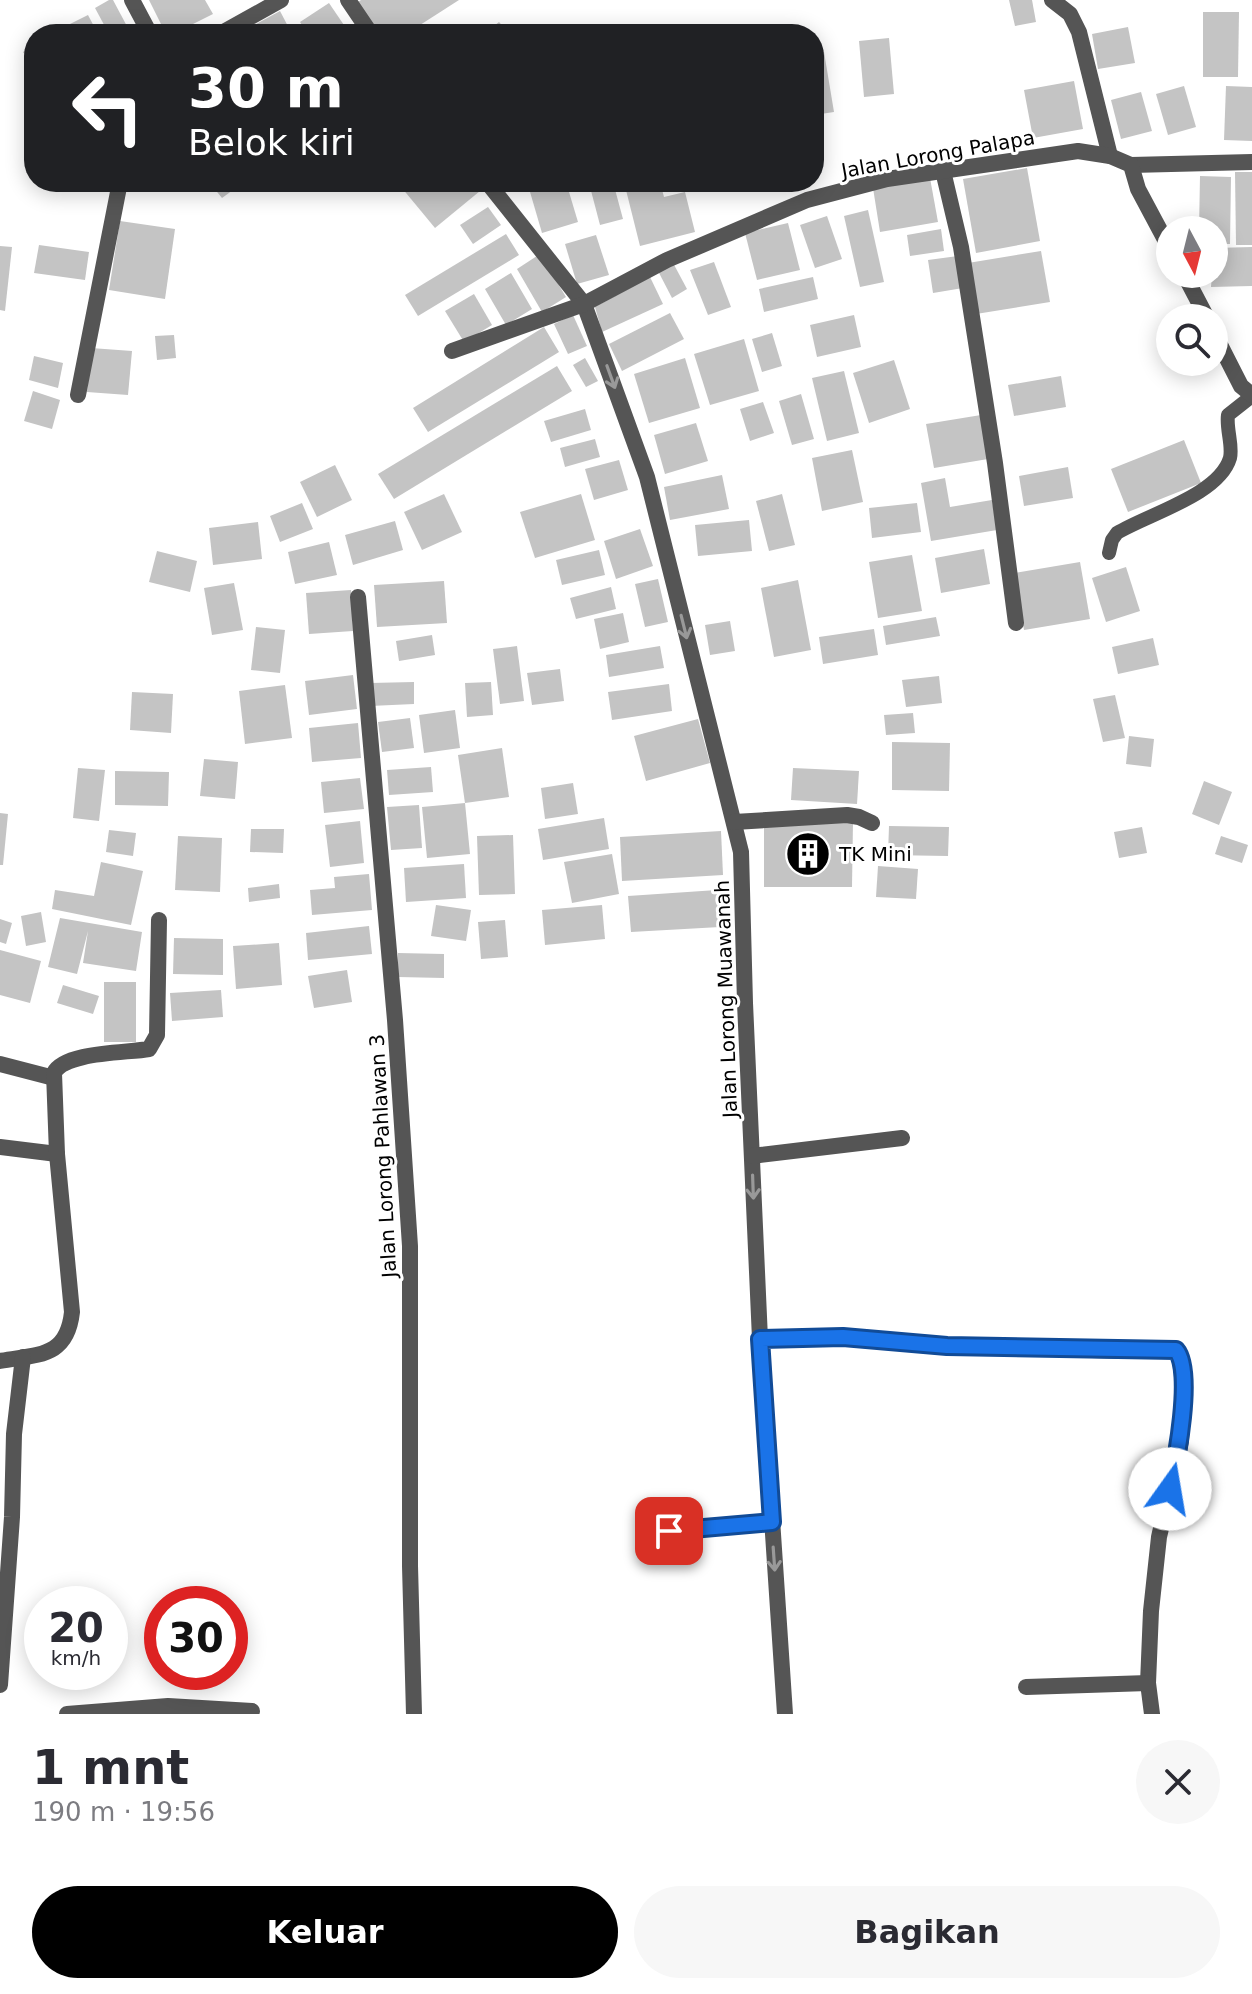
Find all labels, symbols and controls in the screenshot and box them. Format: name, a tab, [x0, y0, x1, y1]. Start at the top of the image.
text: 30 m	[188, 55, 344, 120]
icon: left	[56, 56, 160, 160]
text: Belok kiri	[188, 122, 355, 163]
street label: Jalan Lorong Palapa	[837, 125, 1037, 183]
north arrow	[1156, 216, 1228, 288]
map controls	[1156, 216, 1228, 376]
button: search	[1156, 304, 1228, 376]
one-way arrow	[605, 365, 619, 389]
one-way arrow	[678, 613, 693, 639]
building icon: TK Mini	[784, 830, 832, 878]
place label: TK Mini	[838, 842, 912, 866]
street label: Jalan Lorong Muawanah	[710, 880, 742, 1120]
street label: Jalan Lorong Pahlawan 3	[365, 1034, 401, 1280]
one-way arrow	[746, 1173, 761, 1200]
position arrow	[1128, 1447, 1212, 1531]
pin	[635, 1497, 703, 1565]
icon: arrive	[647, 1509, 691, 1553]
one-way arrow	[767, 1545, 782, 1572]
speed limit sign: 30	[144, 1586, 248, 1690]
text: 20	[48, 1605, 104, 1651]
text: km/h	[51, 1646, 101, 1670]
text: 1 mnt	[32, 1739, 189, 1795]
button: close	[1136, 1740, 1220, 1824]
text: 190 m · 19:56	[32, 1797, 215, 1827]
button: Keluar	[32, 1886, 618, 1978]
button: Bagikan	[634, 1886, 1220, 1978]

